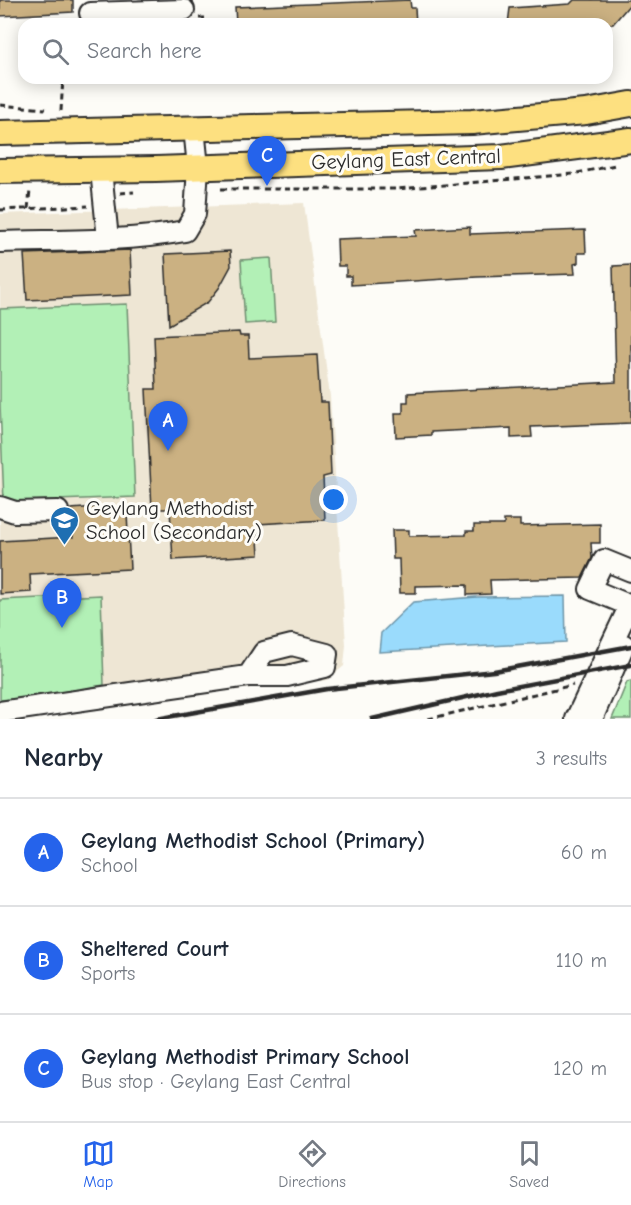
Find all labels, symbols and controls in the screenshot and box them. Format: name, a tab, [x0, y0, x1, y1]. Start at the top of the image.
search box	[18, 18, 613, 84]
icon: search	[39, 35, 72, 68]
text: Search here	[87, 38, 202, 64]
pin: C	[248, 136, 286, 186]
street label: Geylang East Central	[311, 144, 501, 174]
pin: A	[148, 402, 188, 451]
your location	[319, 485, 348, 514]
place label: Geylang Methodist School (Secondary)	[86, 496, 262, 544]
school or university icon: Geylang Methodist School (Secondary)	[49, 504, 81, 546]
pin: B	[42, 578, 82, 628]
text: Nearby	[24, 743, 103, 773]
text: 3 results	[536, 747, 607, 770]
text: Geylang Methodist School (Primary)	[81, 828, 425, 854]
text: A	[38, 841, 49, 864]
text: 60 m	[561, 841, 607, 864]
text: School	[81, 854, 138, 877]
text: Sheltered Court	[81, 936, 229, 962]
text: B	[37, 949, 50, 972]
text: 110 m	[556, 949, 607, 972]
text: Sports	[81, 962, 135, 985]
text: Geylang Methodist Primary School	[81, 1044, 409, 1070]
text: C	[37, 1057, 50, 1080]
text: 120 m	[553, 1057, 607, 1080]
text: Bus stop · Geylang East Central	[81, 1070, 351, 1093]
tab: Map	[82, 1137, 115, 1191]
tab: Directions	[278, 1137, 346, 1191]
tab: Saved	[509, 1137, 549, 1191]

